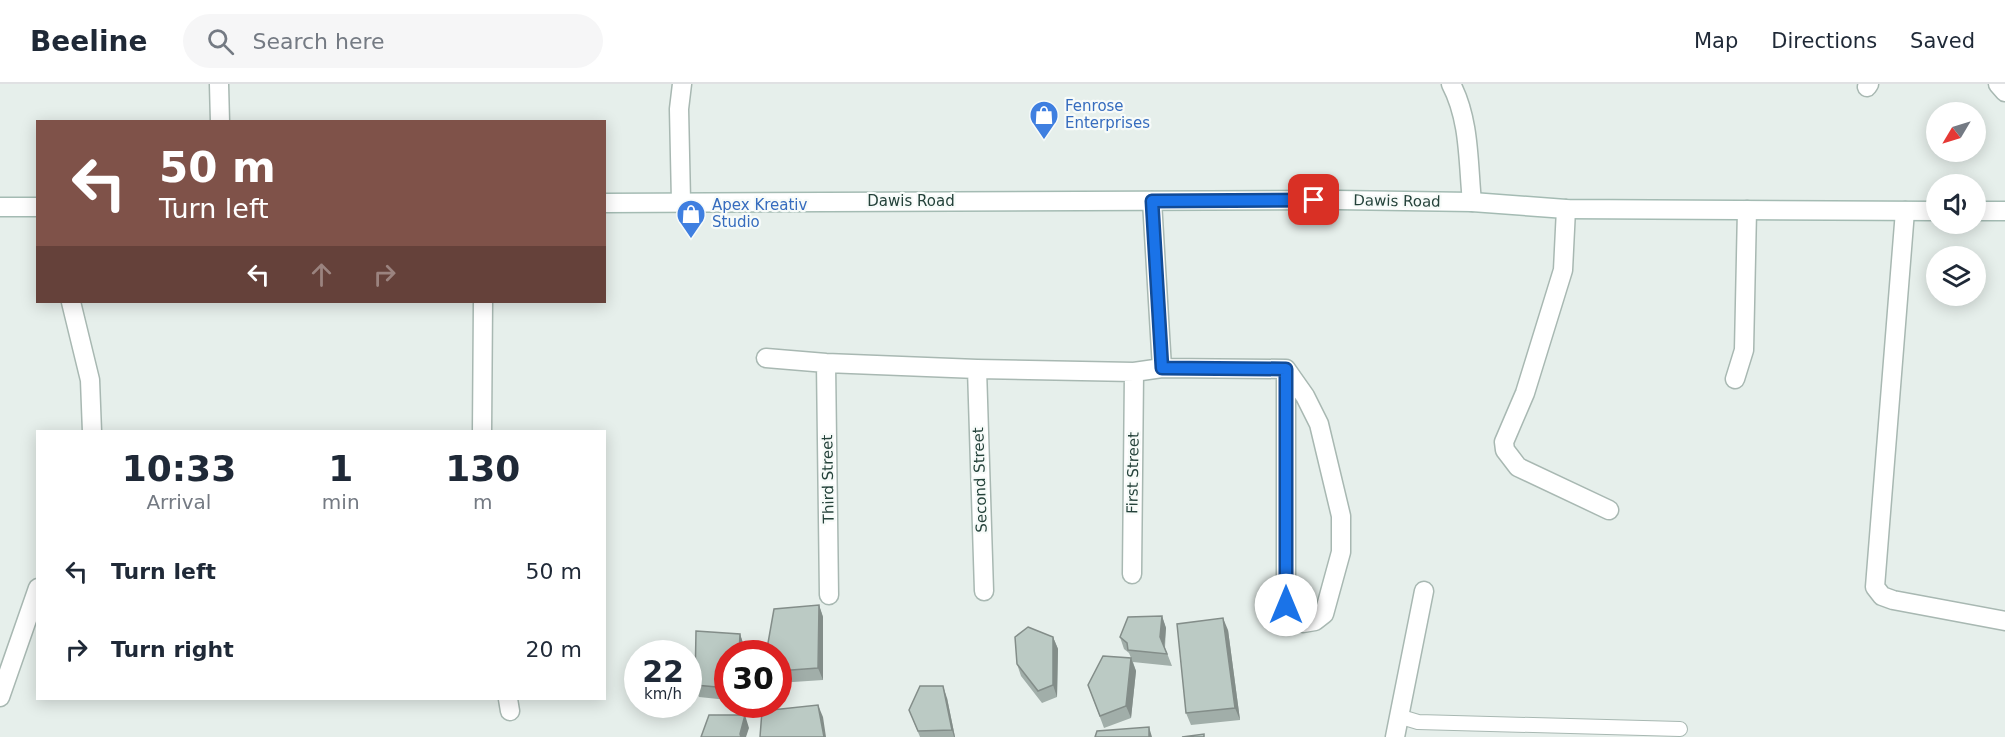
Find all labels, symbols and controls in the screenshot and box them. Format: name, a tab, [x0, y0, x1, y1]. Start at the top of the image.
search box	[183, 14, 603, 68]
text: Beeline	[30, 25, 147, 58]
icon: search	[204, 25, 237, 58]
text: Search here	[252, 29, 385, 54]
text: Map	[1694, 29, 1738, 53]
text: Directions	[1771, 29, 1877, 53]
text: Saved	[1910, 29, 1975, 53]
place label: Fenrose Enterprises	[1065, 97, 1150, 132]
shop icon: Fenrose Enterprises	[1028, 99, 1060, 141]
north arrow	[1926, 102, 1986, 162]
map controls	[1926, 102, 1986, 306]
text: 50 m	[159, 143, 276, 192]
icon: left	[60, 144, 138, 222]
pin	[1288, 174, 1339, 225]
button: sound	[1926, 174, 1986, 234]
icon: arrive	[1297, 183, 1330, 216]
street label: Dawis Road	[1353, 191, 1441, 211]
street label: Dawis Road	[867, 192, 955, 210]
text: Turn left	[159, 193, 269, 224]
place label: Apex Kreativ Studio	[712, 196, 808, 231]
shop icon: Apex Kreativ Studio	[675, 198, 707, 240]
button: layers	[1926, 246, 1986, 306]
icon: left	[242, 258, 275, 291]
icon: ahead	[305, 258, 338, 291]
icon: right	[368, 258, 401, 291]
street label: Second Street	[969, 427, 991, 533]
street label: First Street	[1123, 432, 1143, 514]
street label: Third Street	[818, 434, 838, 524]
text: 10:33	[122, 448, 236, 489]
text: 1	[328, 448, 353, 489]
text: 130	[445, 448, 520, 489]
text: Arrival	[146, 490, 211, 514]
text: min	[322, 490, 360, 514]
text: m	[473, 490, 493, 514]
icon: left	[60, 555, 93, 588]
text: Turn left	[111, 559, 216, 584]
text: 50 m	[526, 559, 582, 584]
position arrow	[1254, 573, 1318, 637]
icon: right	[60, 633, 93, 666]
text: Turn right	[111, 637, 234, 662]
text: 20 m	[526, 637, 582, 662]
speed limit sign: 30	[714, 640, 792, 718]
text: 22	[642, 654, 684, 689]
text: km/h	[644, 685, 682, 703]

